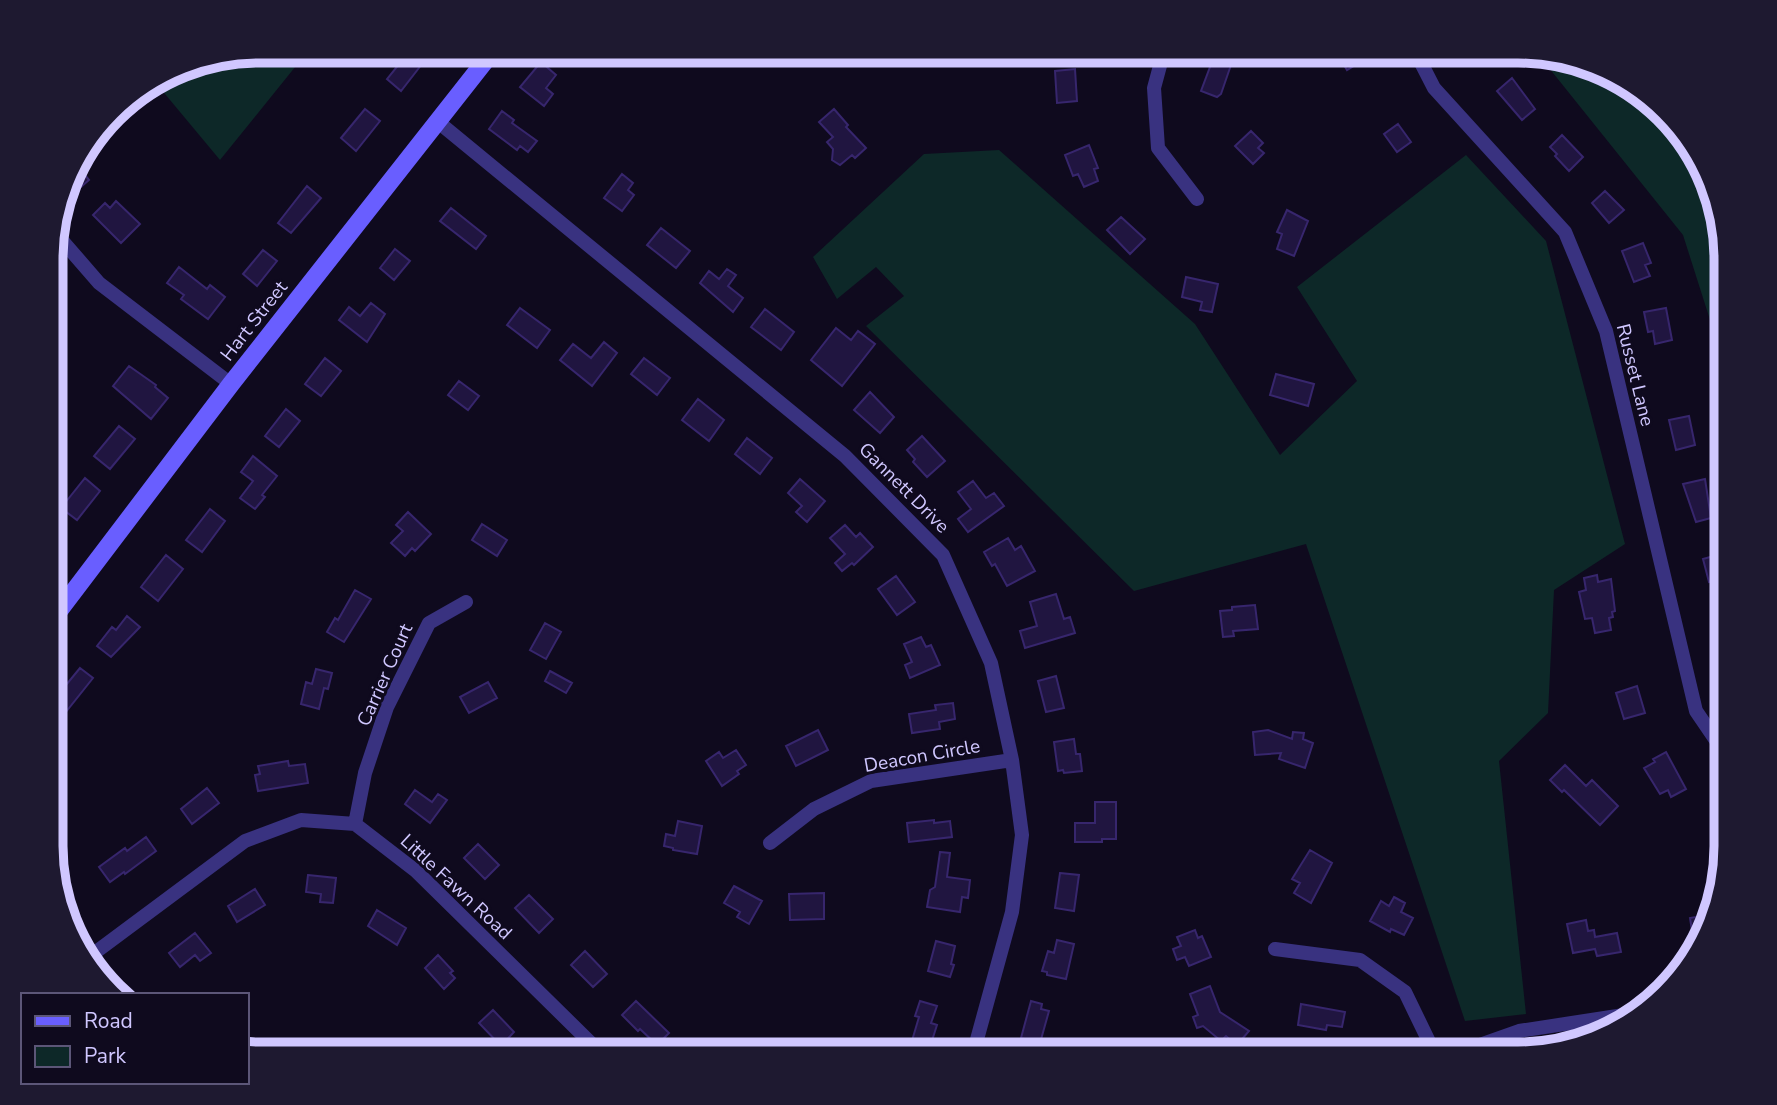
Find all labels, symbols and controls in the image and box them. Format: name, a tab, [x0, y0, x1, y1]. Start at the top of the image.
street label: Hart Street	[214, 275, 294, 367]
street label: Russet Lane	[1610, 321, 1660, 429]
street label: Gannett Drive	[853, 437, 955, 539]
street label: Carrier Court	[351, 619, 419, 730]
street label: Deacon Circle	[862, 733, 982, 779]
street label: Little Fawn Road	[394, 828, 518, 946]
legend	[21, 993, 248, 1084]
text: Road	[84, 1007, 133, 1035]
text: Park	[84, 1042, 126, 1070]

